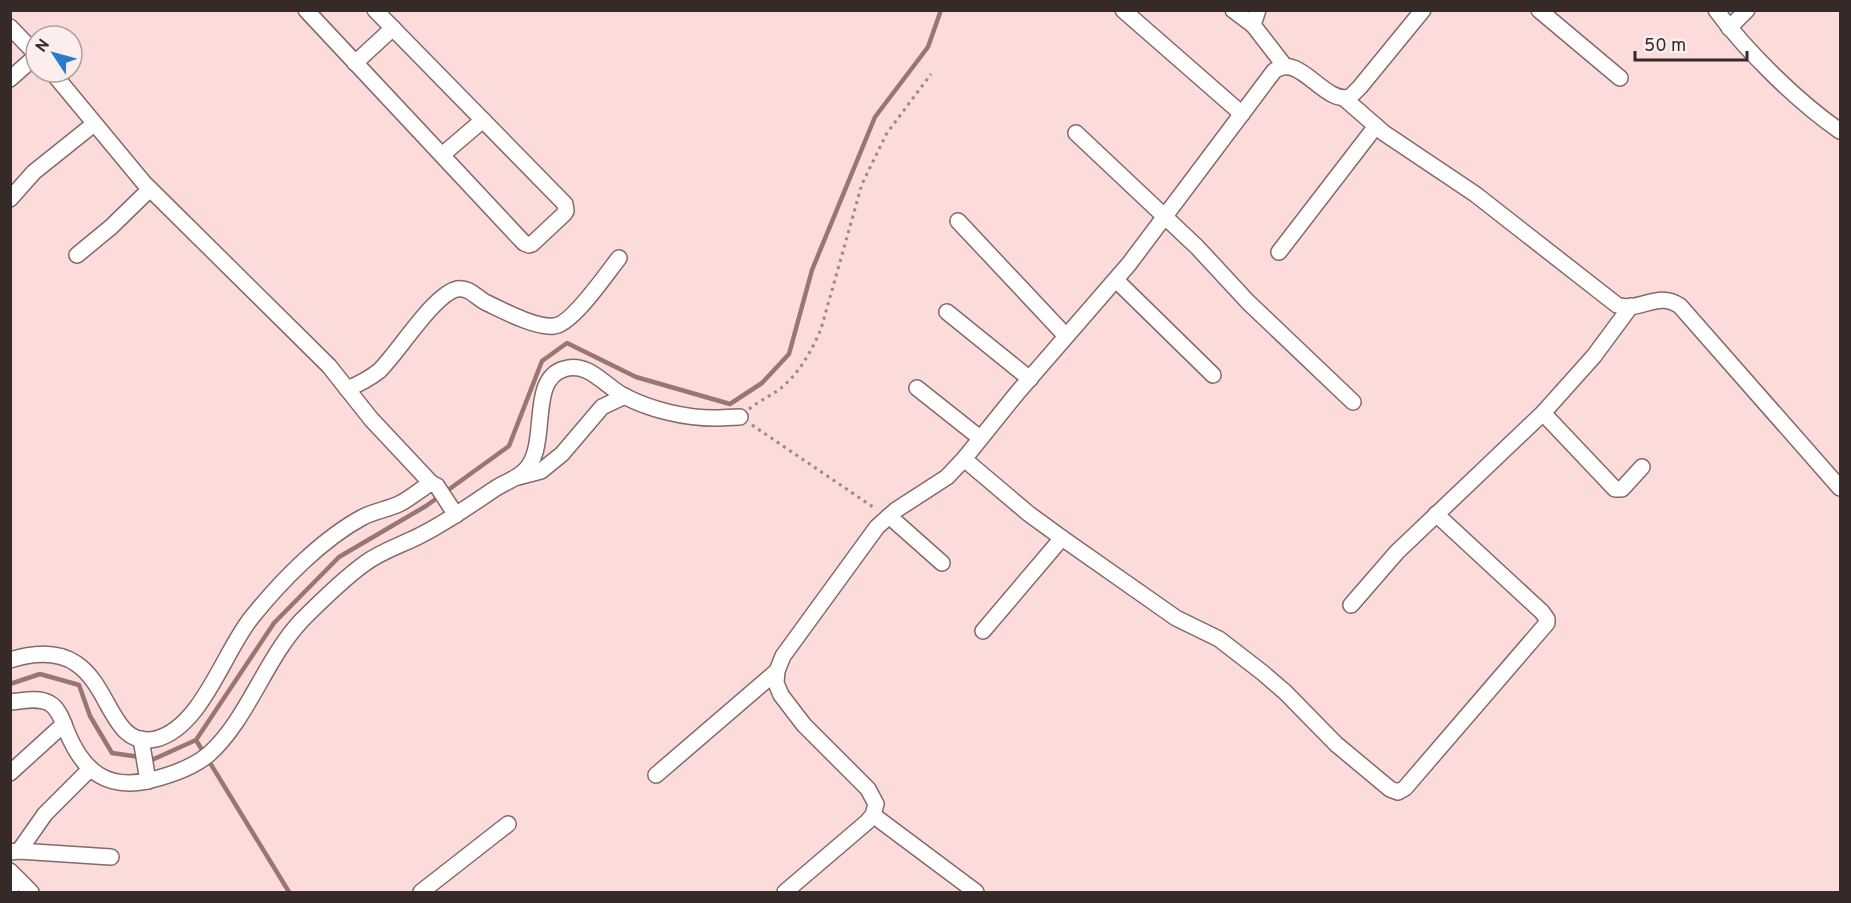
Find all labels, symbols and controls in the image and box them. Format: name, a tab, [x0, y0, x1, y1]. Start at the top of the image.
north arrow	[24, 24, 84, 84]
scale bar	[1635, 24, 1748, 62]
text: 50 m	[1644, 35, 1686, 58]
text: N	[32, 36, 55, 57]

